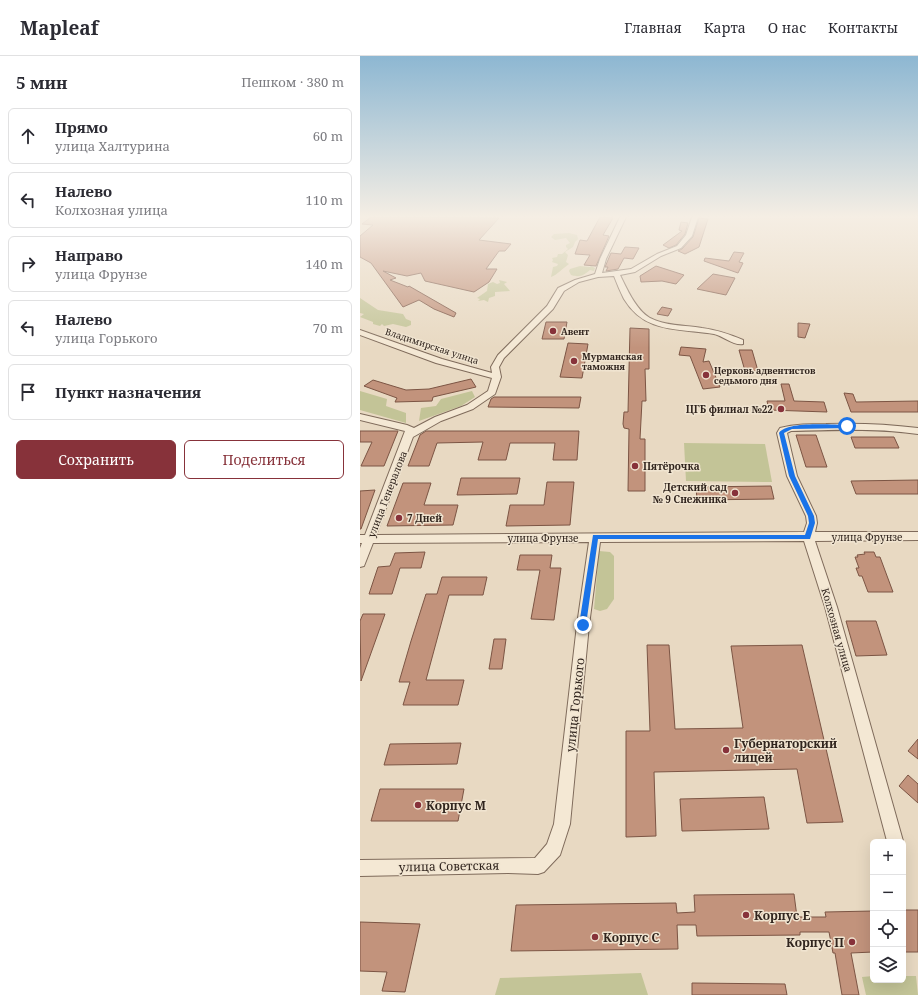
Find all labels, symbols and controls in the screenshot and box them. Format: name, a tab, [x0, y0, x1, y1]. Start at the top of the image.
text: Mapleaf	[20, 15, 98, 41]
text: Главная	[624, 18, 682, 37]
text: Карта	[704, 18, 746, 37]
text: О нас	[768, 18, 806, 37]
text: Контакты	[828, 18, 898, 37]
text: 5 мин	[16, 71, 68, 94]
text: Пешком · 380 m	[241, 73, 344, 91]
text: Прямо	[55, 117, 108, 137]
icon: ahead	[17, 125, 39, 147]
text: 60 m	[313, 127, 343, 145]
text: улица Халтурина	[55, 137, 170, 155]
text: Налево	[55, 181, 112, 201]
icon: left	[17, 189, 39, 211]
text: 110 m	[306, 191, 343, 209]
text: Колхозная улица	[55, 201, 168, 219]
text: Направо	[55, 245, 123, 265]
icon: right	[17, 253, 39, 275]
text: 140 m	[306, 255, 343, 273]
text: улица Фрунзе	[55, 265, 147, 283]
text: Налево	[55, 309, 112, 329]
icon: left	[17, 317, 39, 339]
text: 70 m	[313, 319, 343, 337]
street label: Владимирская улица	[384, 325, 480, 367]
place label: Авент	[561, 325, 589, 338]
marker: Авент	[548, 326, 558, 336]
text: улица Горького	[55, 329, 158, 347]
place label: Мурманская таможня	[582, 350, 643, 373]
marker: Мурманская таможня	[569, 356, 579, 366]
place label: Церковь адвентистов седьмого дня	[714, 364, 816, 387]
marker: Церковь адвентистов седьмого дня	[701, 370, 711, 380]
icon: arrive	[17, 381, 39, 403]
text: Пункт назначения	[55, 382, 201, 402]
place label: ЦГБ филиал №22	[686, 402, 773, 416]
marker: ЦГБ филиал №22	[776, 404, 786, 414]
route start	[838, 417, 856, 435]
button: Сохранить	[16, 440, 176, 479]
button: Поделиться	[184, 440, 344, 479]
street label: улица Генералова	[364, 448, 410, 539]
place label: Пятёрочка	[643, 459, 700, 473]
marker: Пятёрочка	[630, 461, 640, 471]
place label: Детский сад № 9 Снежинка	[652, 480, 728, 506]
marker: Детский сад № 9 Снежинка	[730, 488, 740, 498]
place label: 7 Дней	[407, 511, 442, 525]
marker: 7 Дней	[394, 513, 404, 523]
street label: улица Фрунзе	[832, 530, 902, 544]
street label: улица Фрунзе	[508, 531, 578, 545]
street label: Колхозная улица	[818, 586, 856, 674]
route end	[574, 616, 592, 634]
street label: улица Горького	[562, 657, 588, 753]
place label: Губернаторский лицей	[734, 735, 837, 766]
marker: Губернаторский лицей	[721, 745, 731, 755]
place label: Корпус M	[426, 797, 486, 814]
marker: Корпус M	[413, 800, 423, 810]
map controls	[870, 839, 906, 983]
button: +	[870, 839, 906, 875]
street label: улица Советская	[399, 857, 500, 875]
button: −	[870, 875, 906, 911]
place label: Корпус Е	[754, 907, 810, 924]
marker: Корпус Е	[741, 910, 751, 920]
button: locate	[870, 911, 906, 947]
place label: Корпус С	[603, 929, 659, 946]
marker: Корпус С	[590, 932, 600, 942]
place label: Корпус П	[786, 934, 844, 951]
marker: Корпус П	[847, 937, 857, 947]
button: layers	[870, 947, 906, 983]

